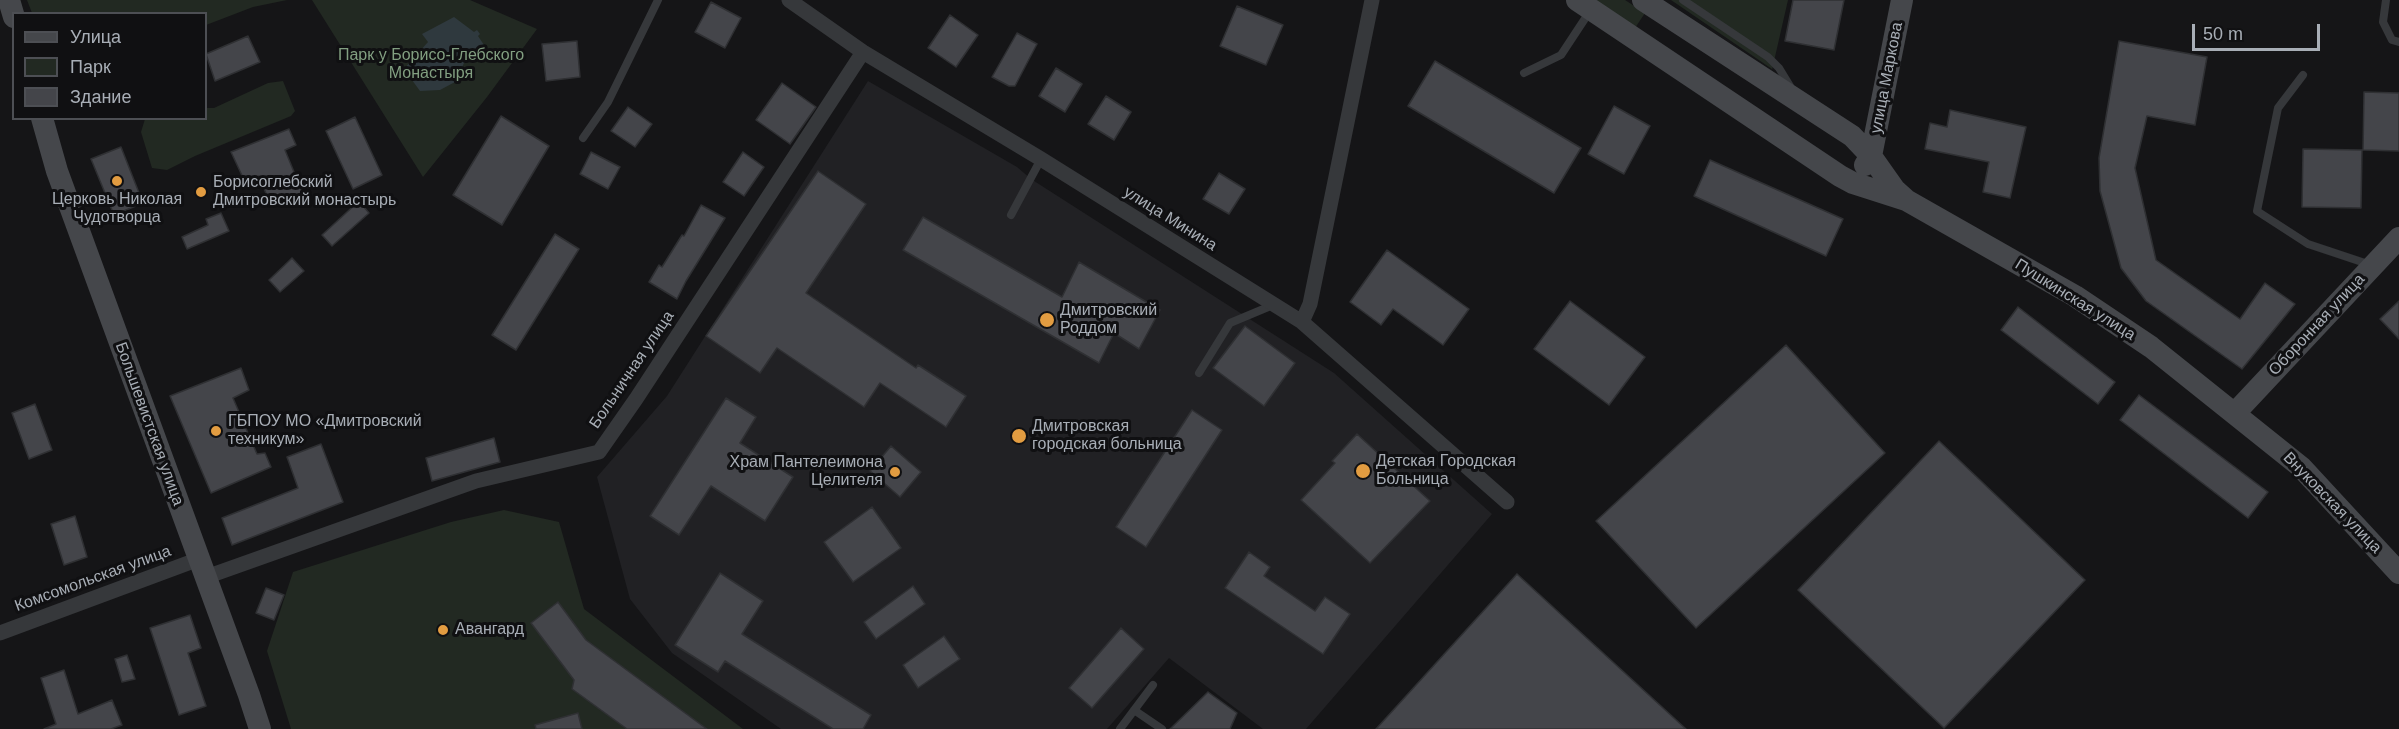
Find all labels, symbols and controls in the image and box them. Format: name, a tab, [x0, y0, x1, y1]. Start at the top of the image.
legend	[12, 12, 207, 120]
scale bar	[2195, 12, 2322, 50]
street label: улица Маркова	[1867, 21, 1907, 135]
text: 50 m	[2203, 24, 2243, 44]
text: Улица	[70, 27, 121, 47]
park label: Парк у Борисо-Глебского Монастыря	[338, 46, 524, 84]
text: Парк	[70, 57, 111, 77]
text: Здание	[70, 87, 131, 107]
place label: Борисоглебский Дмитровский монастырь	[213, 173, 396, 211]
marker: Церковь Николая Чудотворца	[110, 174, 124, 188]
street label: улица Минина	[1120, 183, 1220, 255]
marker: Борисоглебский Дмитровский монастырь	[194, 185, 208, 199]
place label: Церковь Николая Чудотворца	[52, 190, 182, 228]
street label: Пушкинская улица	[2011, 255, 2139, 345]
street label: Оборонная улица	[2265, 270, 2369, 380]
place label: Дмитровский Роддом	[1060, 301, 1157, 339]
street label: Больничная улица	[586, 308, 678, 432]
marker: Дмитровский Роддом	[1038, 311, 1056, 329]
street label: Большевистская улица	[110, 340, 188, 508]
place label: ГБПОУ МО «Дмитровский техникум»	[228, 412, 422, 450]
place label: Дмитровская городская больница	[1032, 417, 1182, 455]
marker: ГБПОУ МО «Дмитровский техникум»	[209, 424, 223, 438]
marker: Дмитровская городская больница	[1010, 427, 1028, 445]
street label: Внуковская улица	[2279, 448, 2385, 558]
place label: Детская Городская Больница	[1376, 452, 1516, 490]
place label: Храм Пантелеимона Целителя	[730, 453, 883, 491]
marker: Детская Городская Больница	[1354, 462, 1372, 480]
marker: Храм Пантелеимона Целителя	[888, 465, 902, 479]
street label: Комсомольская улица	[12, 542, 174, 616]
place label: Авангард	[455, 620, 524, 640]
marker: Авангард	[436, 623, 450, 637]

